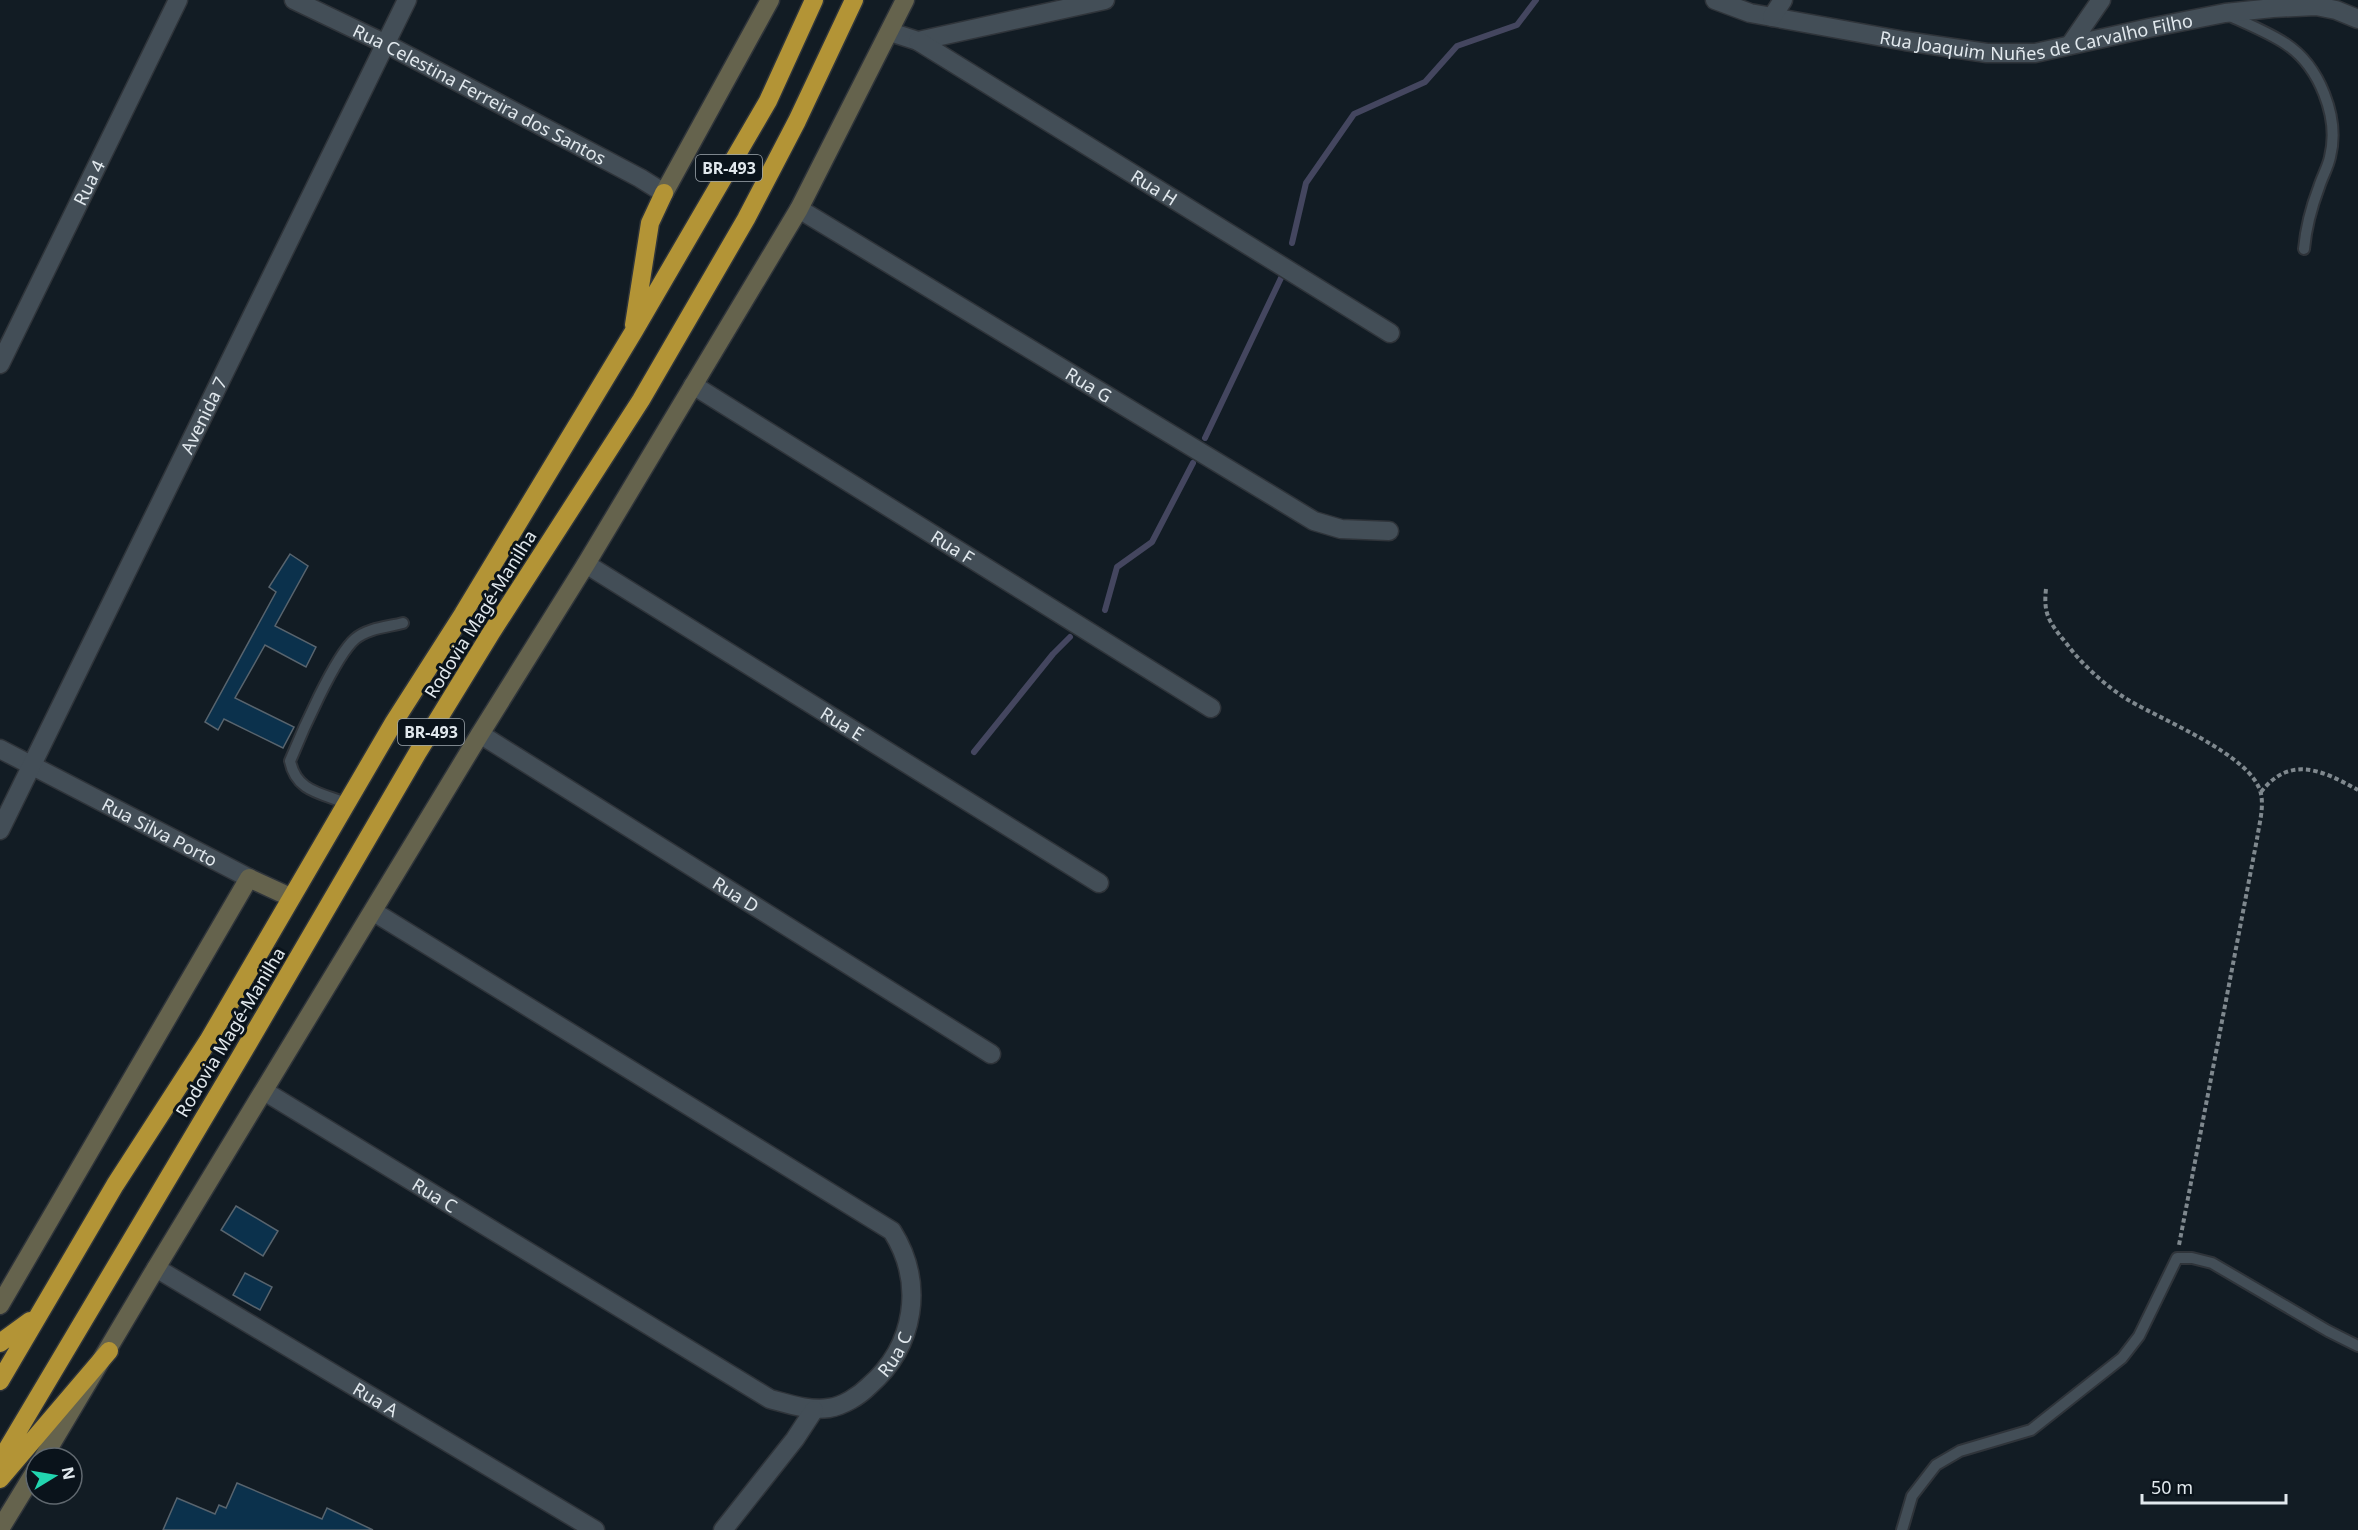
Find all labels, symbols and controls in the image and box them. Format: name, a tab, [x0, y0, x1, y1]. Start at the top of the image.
street label: Rua Joaquim Nuñes de Carvalho Filho	[1878, 8, 2195, 65]
street label: Rua Celestina Ferreira dos Santos	[349, 18, 610, 170]
road number: BR-493	[696, 155, 762, 181]
street label: Rua 4	[68, 156, 110, 209]
street label: Rua H	[1127, 164, 1182, 211]
street label: Rua G	[1061, 361, 1117, 408]
street label: Avenida 7	[174, 373, 232, 458]
street label: Rua F	[927, 524, 979, 569]
street label: Rodovia Magé-Manilha	[418, 525, 542, 703]
street label: Rua E	[816, 701, 869, 746]
road number: BR-493	[398, 719, 464, 745]
street label: Rua Silva Porto	[98, 792, 222, 872]
street label: Rua D	[708, 871, 764, 918]
street label: Rodovia Magé-Manilha	[170, 943, 290, 1121]
street label: Rua C	[408, 1172, 462, 1218]
street label: Rua C	[872, 1328, 917, 1382]
street label: Rua A	[349, 1376, 403, 1422]
north arrow	[24, 1446, 84, 1506]
text: N	[57, 1465, 81, 1482]
scale bar	[2142, 1467, 2286, 1505]
text: 50 m	[2151, 1475, 2193, 1499]

